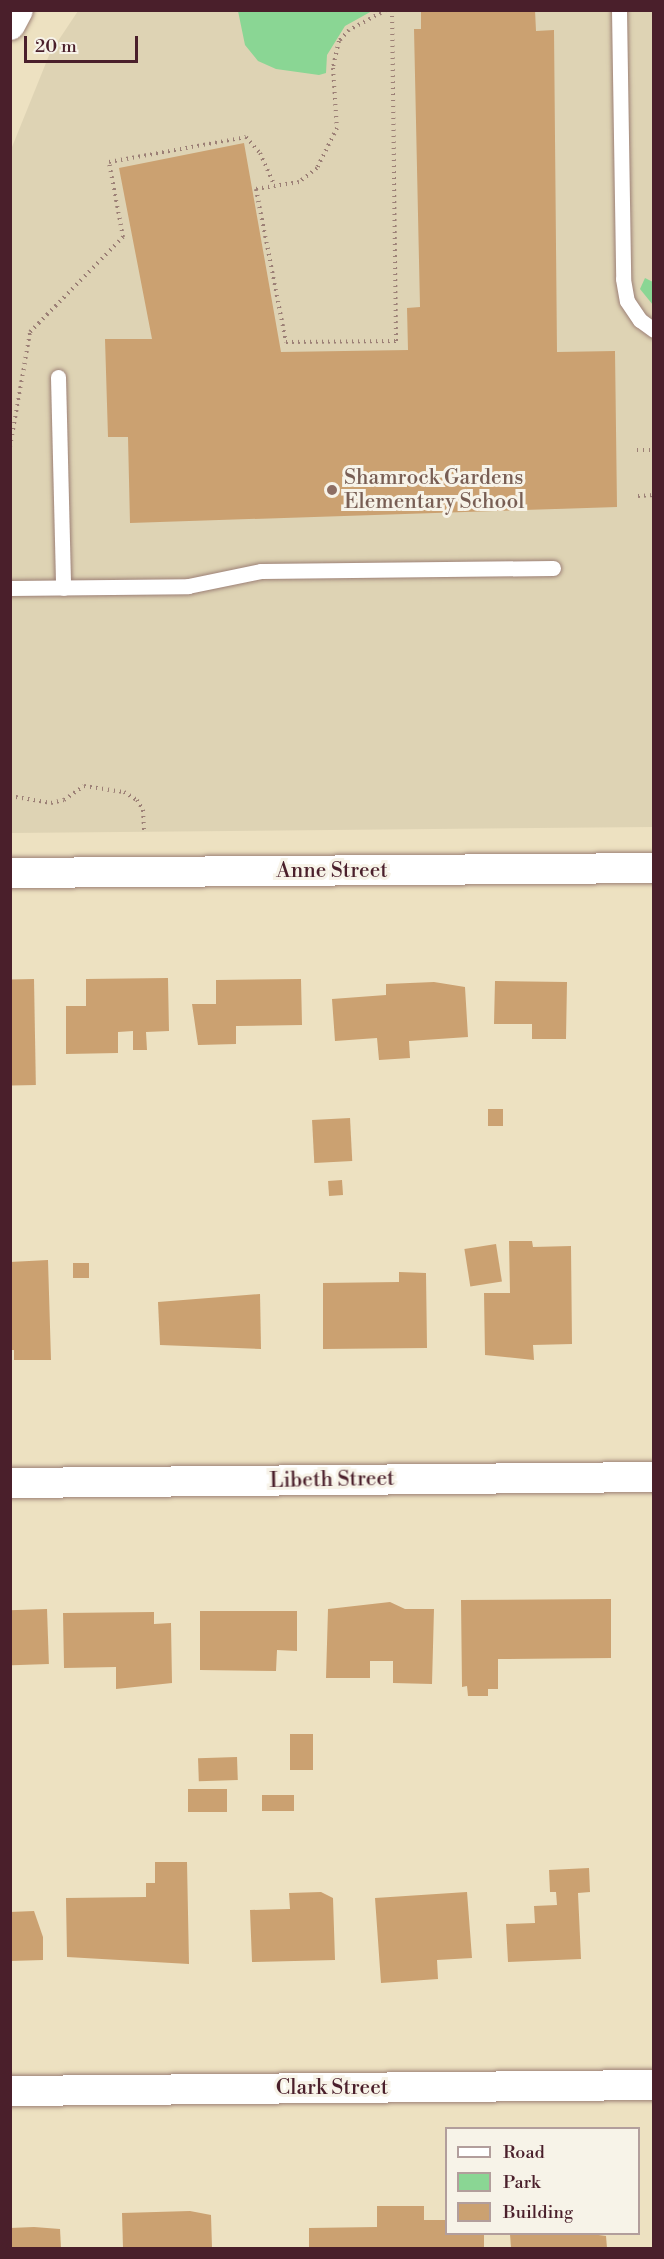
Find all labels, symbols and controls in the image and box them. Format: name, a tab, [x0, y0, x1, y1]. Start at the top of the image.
scale bar	[27, 24, 141, 62]
text: 20 m	[35, 35, 77, 58]
place label: Shamrock Gardens Elementary School	[344, 465, 524, 515]
marker: Shamrock Gardens Elementary School	[325, 483, 339, 497]
street label: Anne Street	[276, 858, 388, 884]
street label: Libeth Street	[269, 1466, 395, 1494]
street label: Clark Street	[276, 2075, 388, 2101]
legend	[445, 2127, 640, 2235]
text: Road	[503, 2141, 545, 2164]
text: Park	[503, 2171, 540, 2194]
text: Building	[503, 2201, 573, 2224]

